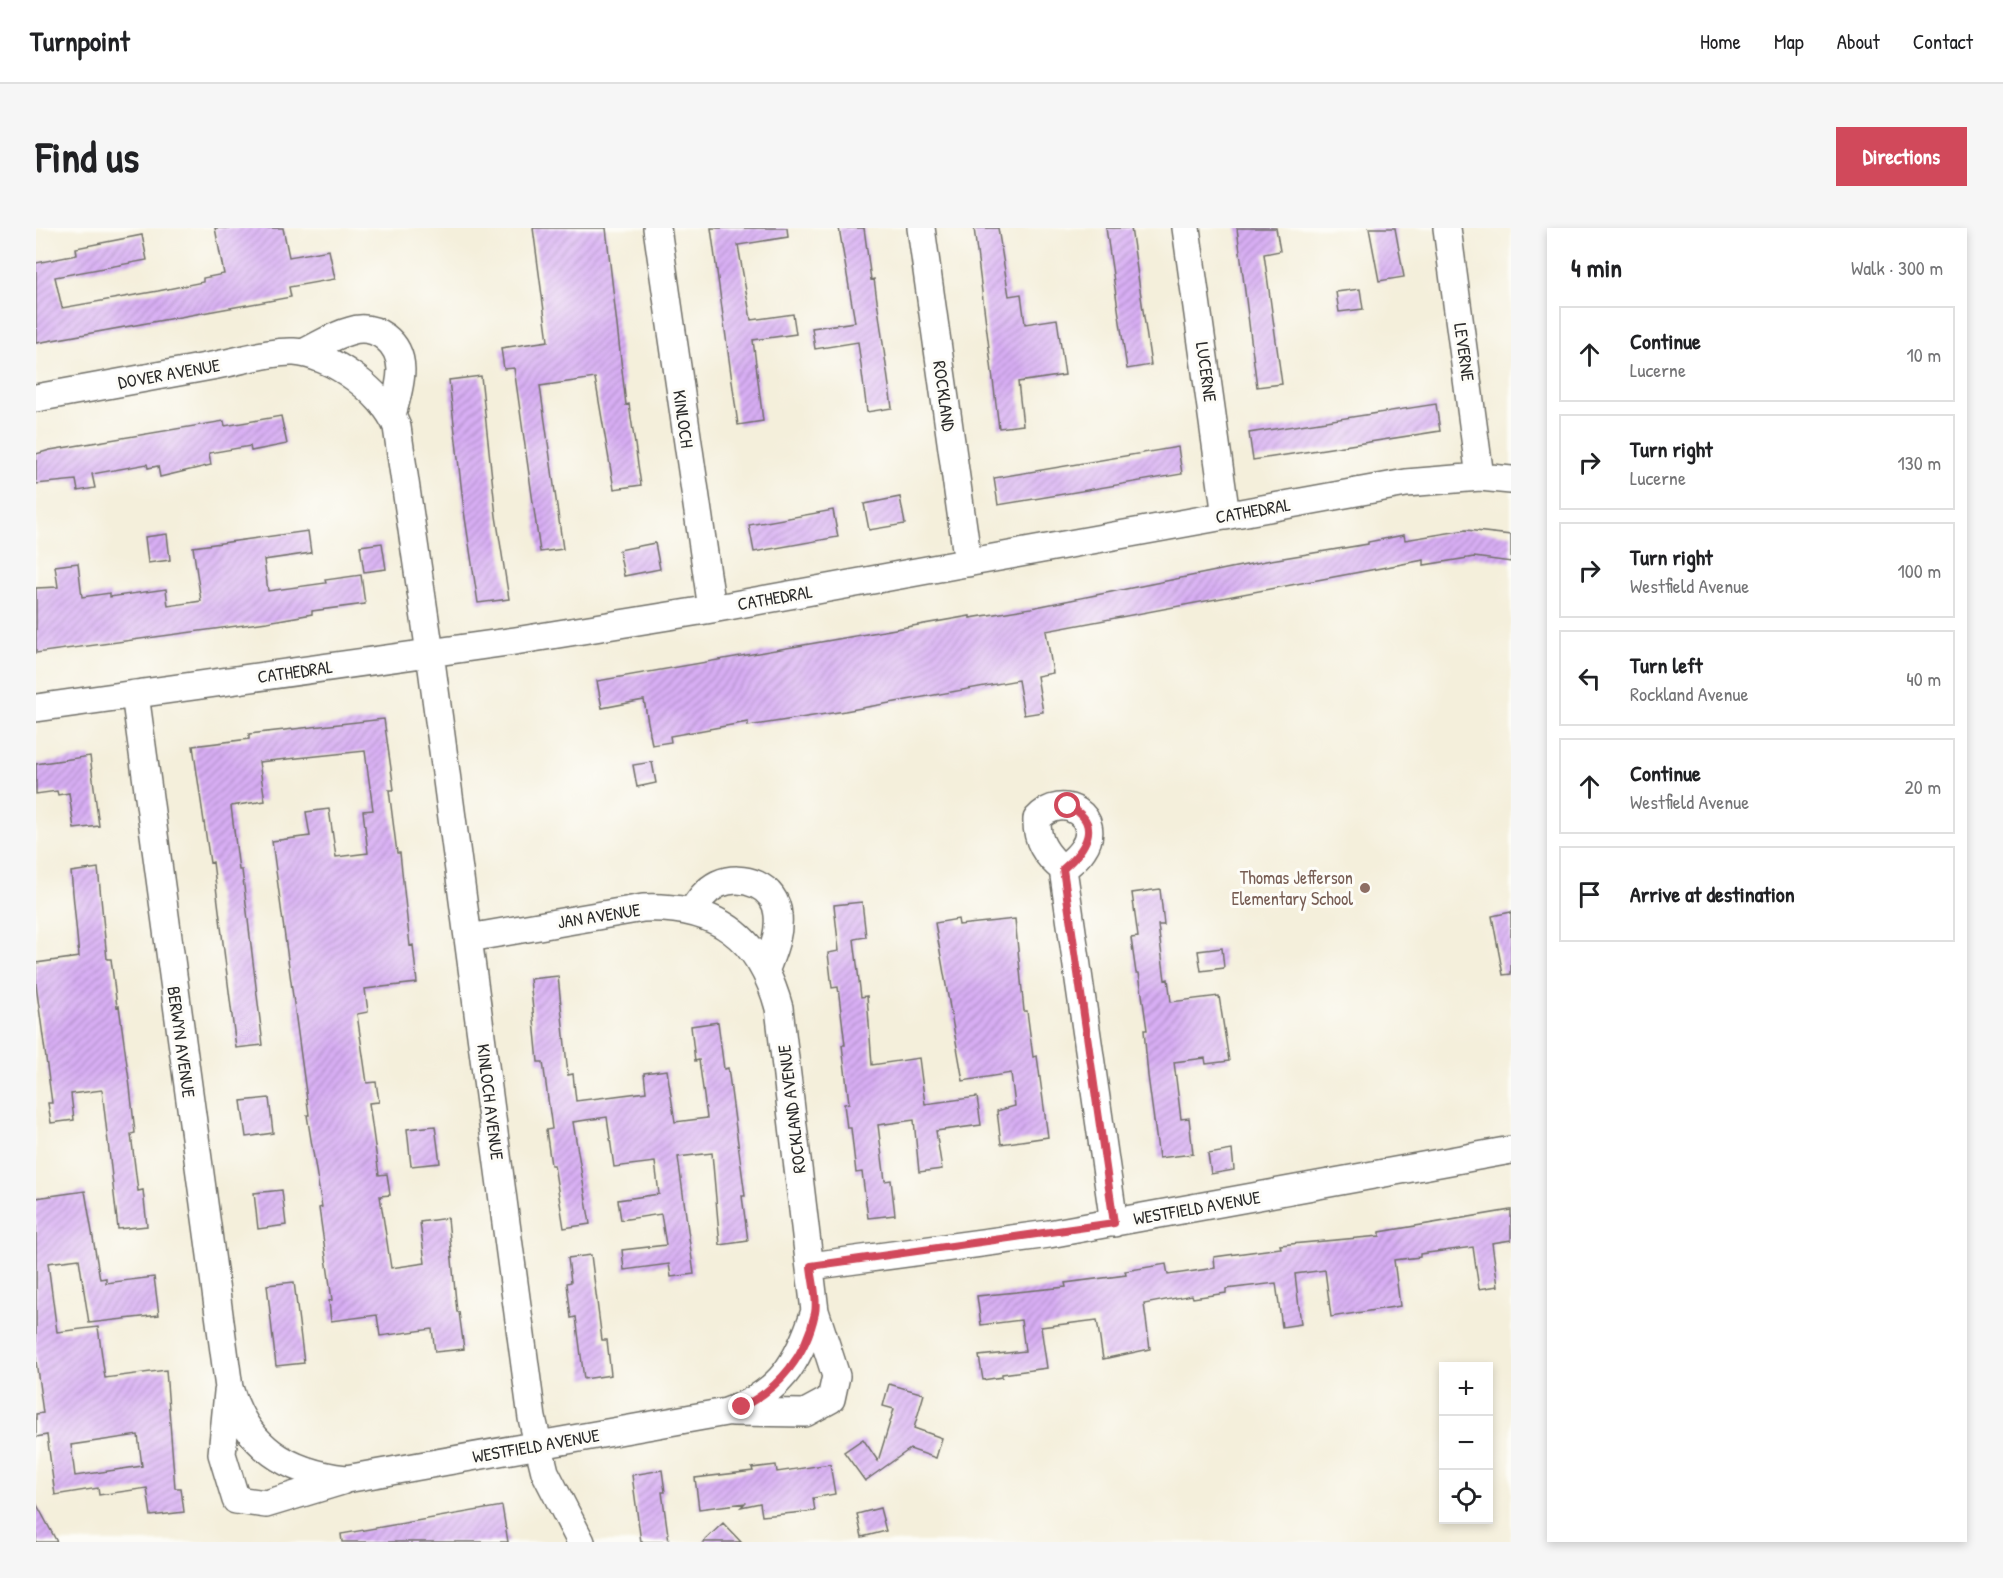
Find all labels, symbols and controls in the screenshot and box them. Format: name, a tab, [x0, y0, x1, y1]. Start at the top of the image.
text: Turnpoint	[30, 22, 130, 60]
text: Home	[1700, 27, 1741, 56]
text: Map	[1774, 27, 1804, 56]
text: About	[1837, 27, 1880, 56]
text: Contact	[1913, 27, 1973, 56]
button: Directions	[1836, 127, 1967, 186]
text: Find us	[36, 128, 139, 185]
text: 4 min	[1571, 250, 1622, 285]
text: Walk · 300 m	[1851, 254, 1943, 281]
street label: LEVERNE	[1448, 321, 1481, 383]
text: Continue	[1630, 326, 1701, 356]
icon: ahead	[1573, 338, 1606, 371]
street label: LUCERNE	[1190, 340, 1223, 403]
text: 10 m	[1907, 341, 1941, 368]
street label: DOVER AVENUE	[116, 352, 222, 395]
text: Lucerne	[1630, 356, 1686, 383]
street label: ROCKLAND	[927, 359, 962, 433]
street label: KINLOCH	[667, 388, 700, 449]
text: Turn right	[1630, 434, 1713, 464]
icon: right	[1573, 446, 1606, 479]
text: 130 m	[1898, 449, 1941, 476]
text: Lucerne	[1630, 464, 1686, 491]
street label: CATHEDRAL	[1213, 492, 1293, 529]
text: Turn right	[1630, 542, 1713, 572]
icon: right	[1573, 554, 1606, 587]
text: 100 m	[1898, 557, 1941, 584]
text: Westfield Avenue	[1630, 572, 1749, 599]
street label: CATHEDRAL	[735, 579, 815, 616]
text: Turn left	[1630, 650, 1703, 680]
street label: CATHEDRAL	[256, 654, 334, 689]
icon: left	[1573, 662, 1606, 695]
text: 40 m	[1906, 665, 1941, 692]
text: Rockland Avenue	[1630, 680, 1749, 707]
text: Continue	[1630, 758, 1701, 788]
icon: ahead	[1573, 770, 1606, 803]
text: 20 m	[1904, 773, 1941, 800]
text: Westfield Avenue	[1630, 788, 1749, 815]
route start	[1054, 792, 1080, 818]
place label: Thomas Jefferson Elementary School	[1232, 865, 1353, 911]
icon: arrive	[1573, 878, 1606, 911]
text: Arrive at destination	[1630, 879, 1795, 909]
marker: Thomas Jefferson Elementary School	[1358, 881, 1372, 895]
street label: JAN AVENUE	[556, 897, 642, 934]
street label: BERWYN AVENUE	[161, 985, 202, 1099]
street label: KINLOCH AVENUE	[471, 1043, 510, 1161]
street label: ROCKLAND AVENUE	[771, 1043, 812, 1175]
street label: WESTFIELD AVENUE	[1132, 1184, 1262, 1231]
map controls	[1439, 1362, 1493, 1524]
button: +	[1439, 1362, 1493, 1416]
route end	[728, 1393, 754, 1419]
button: −	[1439, 1416, 1493, 1470]
street label: WESTFIELD AVENUE	[471, 1422, 601, 1469]
button: locate	[1439, 1470, 1493, 1524]

